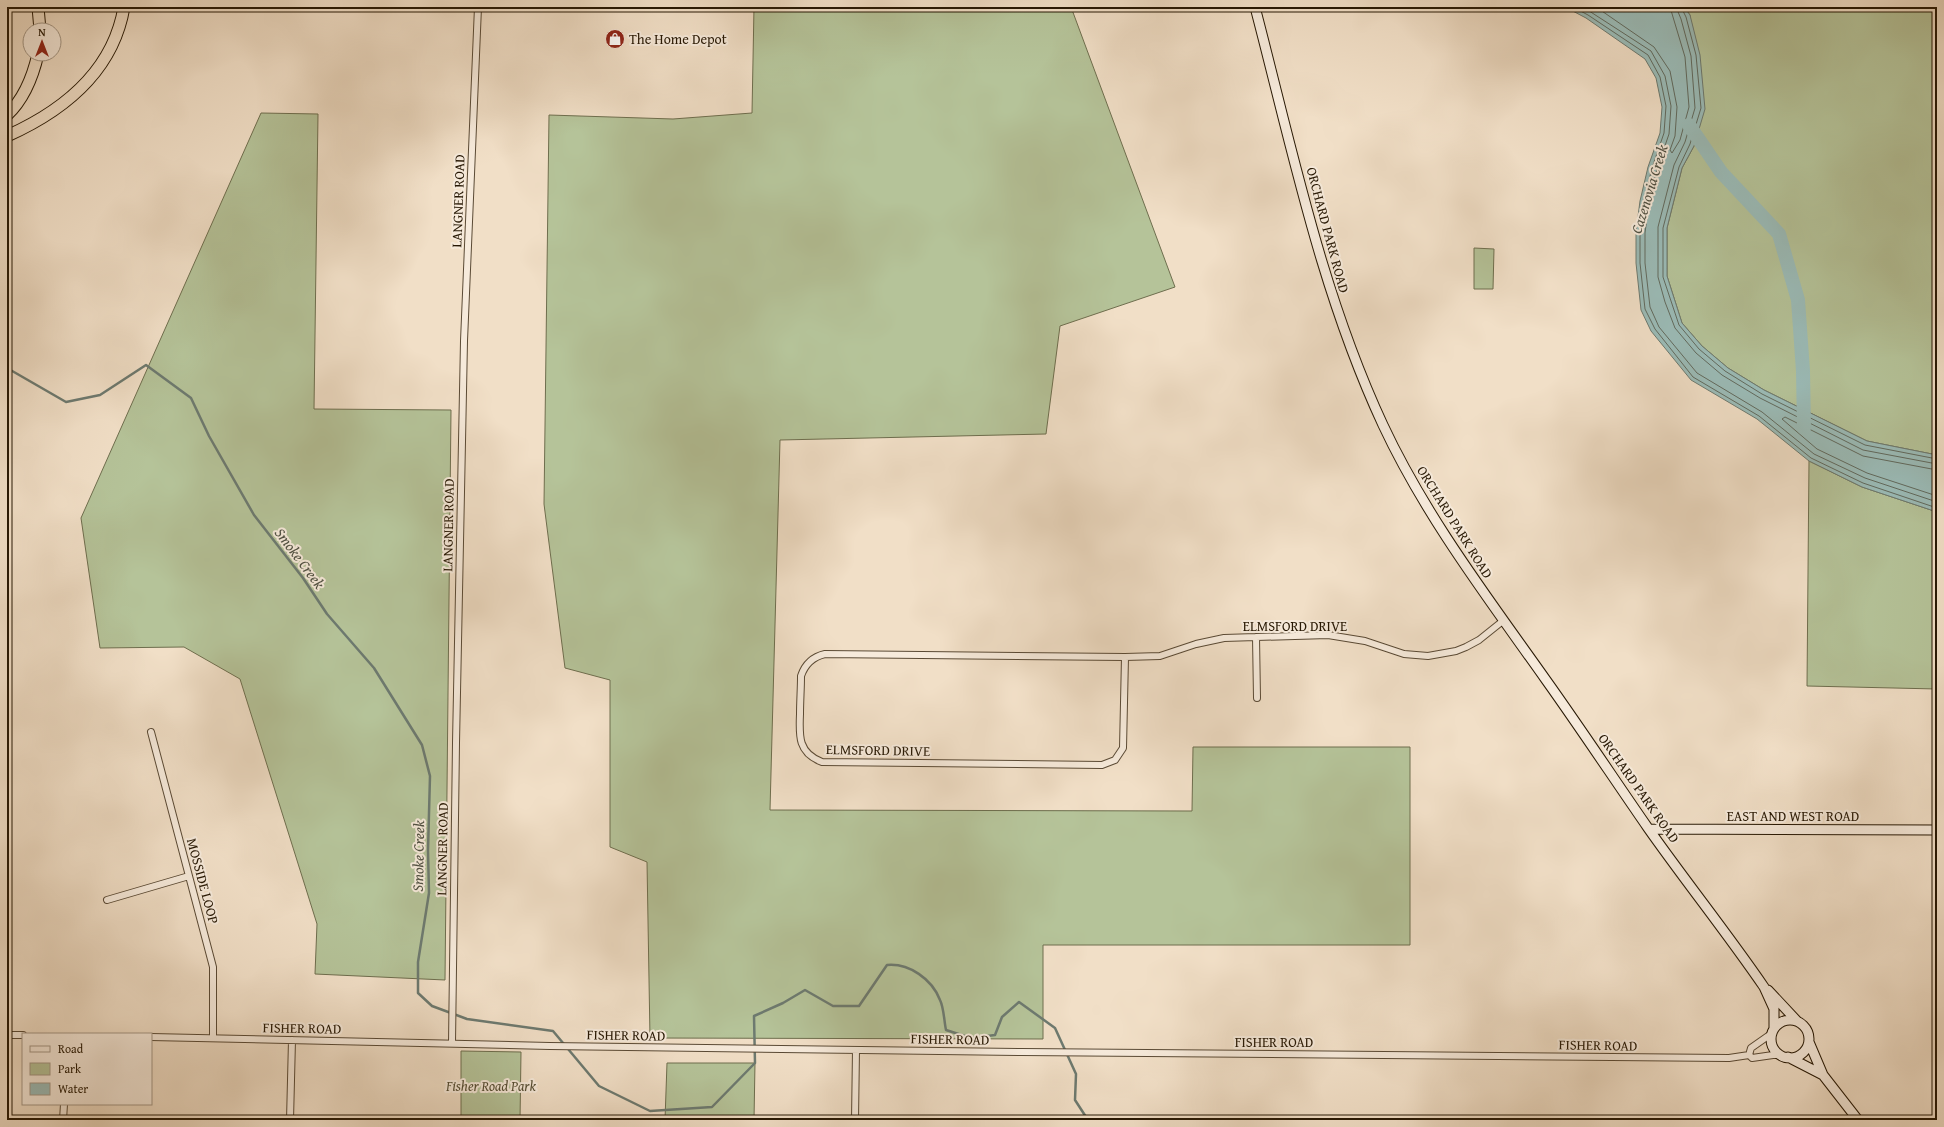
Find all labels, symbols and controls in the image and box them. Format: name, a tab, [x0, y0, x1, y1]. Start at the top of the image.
north arrow	[22, 22, 62, 62]
text: N	[38, 24, 46, 40]
shop icon: The Home Depot	[604, 28, 626, 50]
place label: The Home Depot	[629, 29, 727, 49]
water label: Cazenovia Creek	[1626, 142, 1673, 236]
street label: LANGNER ROAD	[446, 154, 470, 248]
street label: ORCHARD PARK ROAD	[1302, 165, 1354, 295]
street label: ORCHARD PARK ROAD	[1412, 462, 1498, 582]
street label: LANGNER ROAD	[437, 478, 459, 572]
water label: Smoke Creek	[270, 523, 330, 593]
street label: ELMSFORD DRIVE	[1243, 616, 1347, 636]
street label: ORCHARD PARK ROAD	[1594, 729, 1684, 847]
street label: ELMSFORD DRIVE	[826, 739, 930, 761]
street label: LANGNER ROAD	[431, 802, 453, 896]
street label: EAST AND WEST ROAD	[1727, 806, 1859, 826]
water label: Smoke Creek	[407, 820, 429, 892]
street label: MOSSIDE LOOP	[182, 836, 224, 926]
street label: FISHER ROAD	[263, 1017, 341, 1039]
street label: FISHER ROAD	[587, 1024, 665, 1046]
street label: FISHER ROAD	[911, 1028, 989, 1050]
street label: FISHER ROAD	[1235, 1032, 1313, 1052]
legend	[22, 1033, 152, 1105]
street label: FISHER ROAD	[1559, 1034, 1637, 1056]
text: Road	[58, 1040, 84, 1057]
text: Park	[58, 1060, 82, 1077]
park label: Fisher Road Park	[445, 1076, 537, 1096]
text: Water	[58, 1080, 88, 1097]

